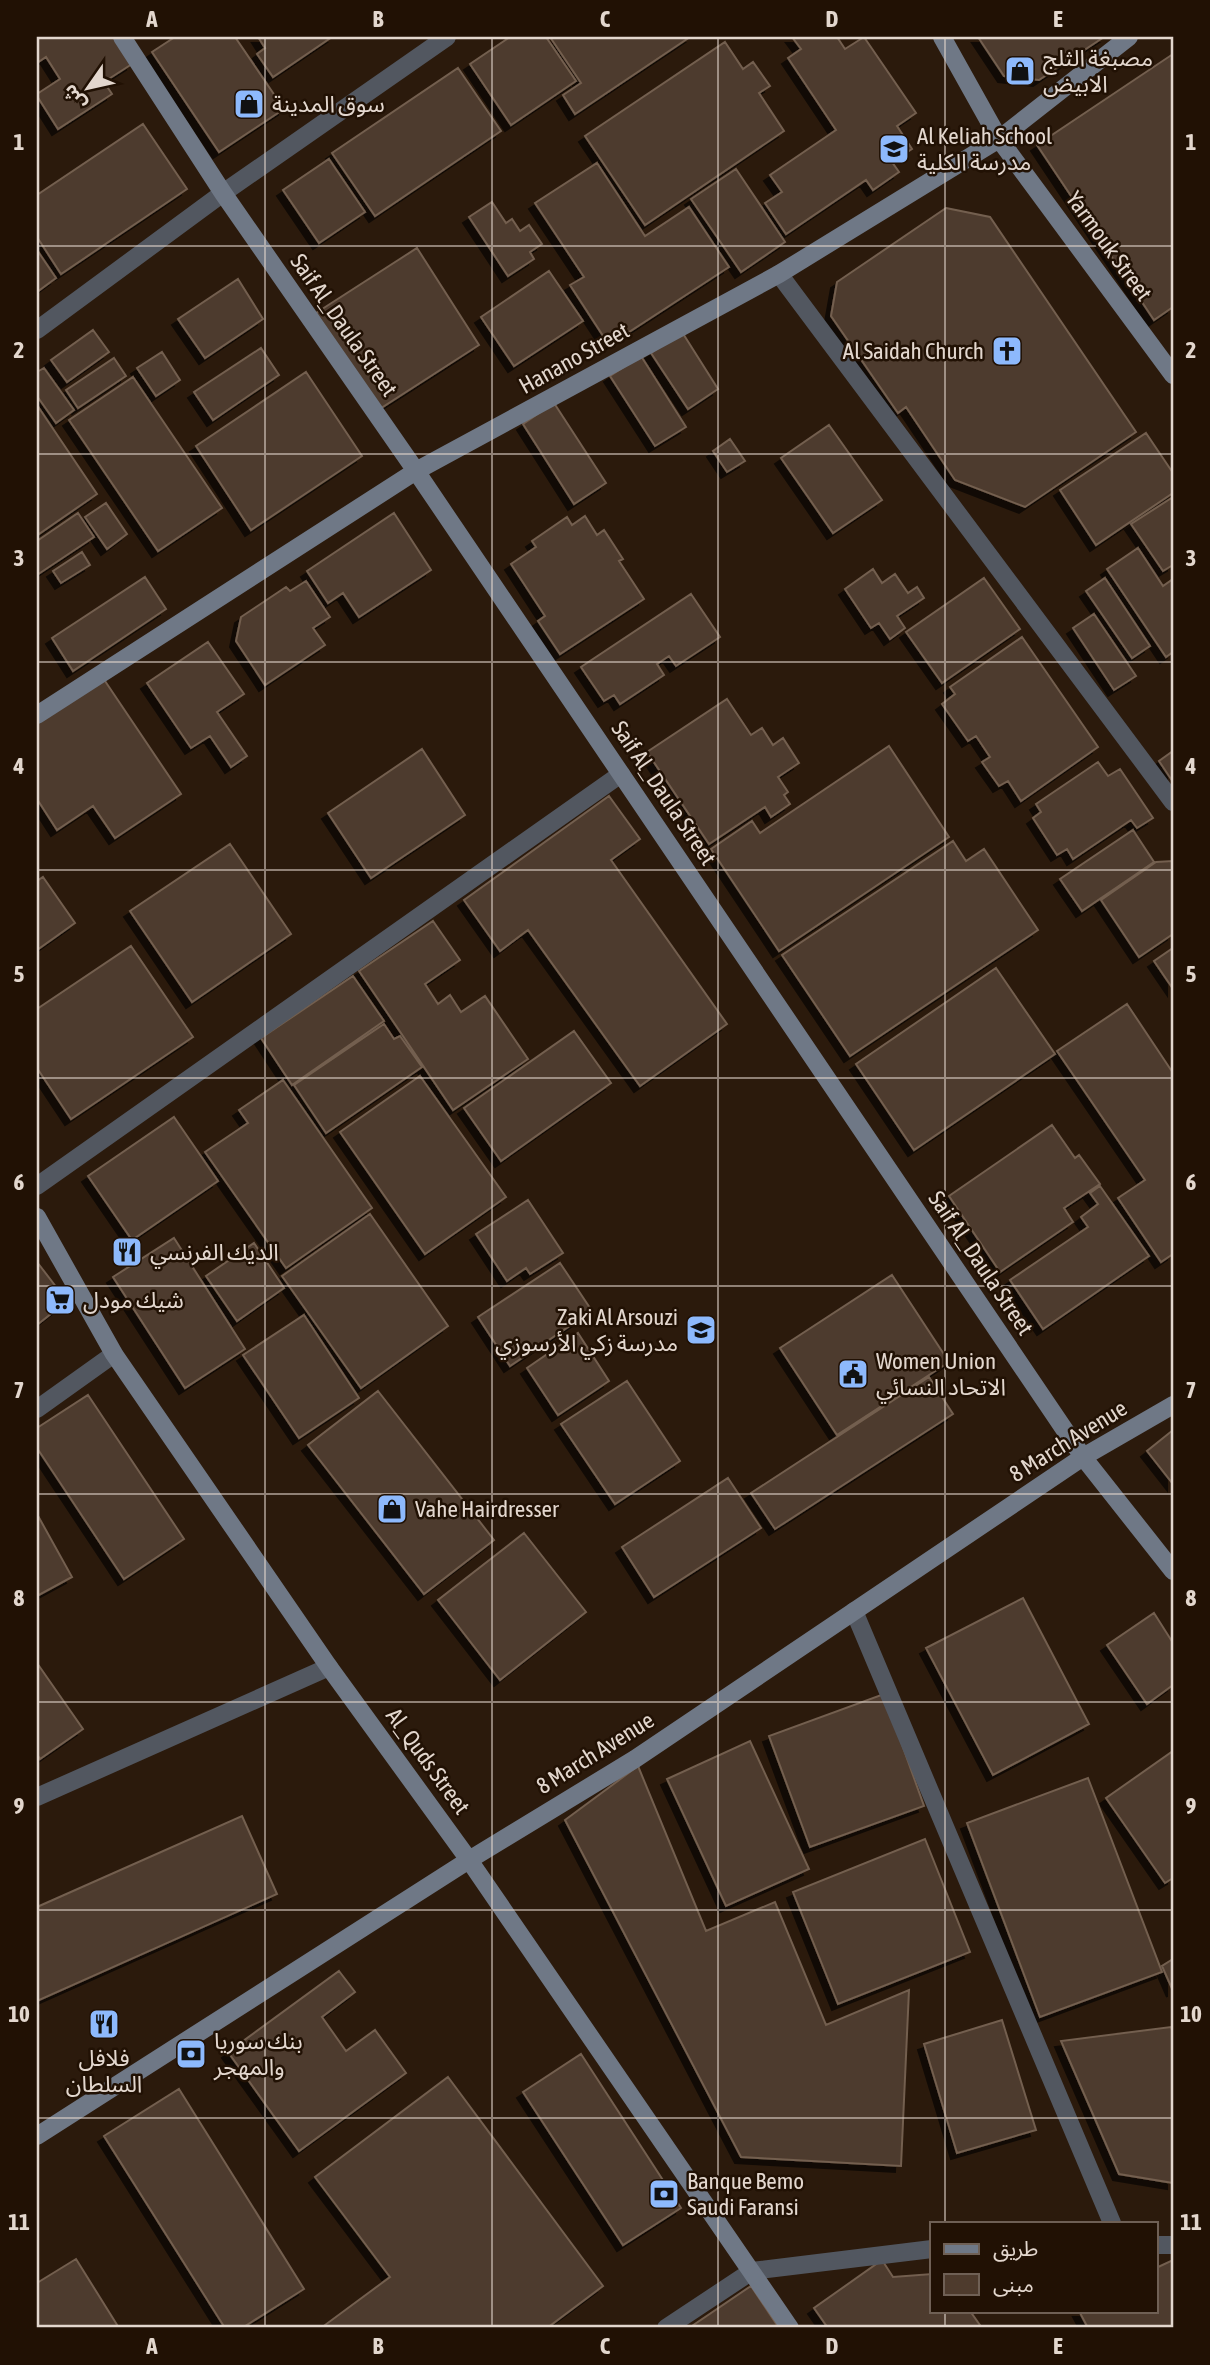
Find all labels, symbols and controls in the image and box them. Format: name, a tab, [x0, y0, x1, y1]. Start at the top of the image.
text: A	[145, 6, 158, 32]
text: B	[373, 6, 384, 32]
text: C	[600, 6, 611, 32]
text: D	[826, 6, 839, 32]
text: E	[1053, 6, 1063, 32]
place label: مصبغة الثلج الابيض	[1043, 45, 1153, 97]
north arrow	[52, 52, 122, 122]
shop icon: مصبغة الثلج الابيض	[1003, 54, 1037, 88]
text: ش	[58, 81, 90, 114]
shop icon: سوق المدينة	[232, 87, 266, 121]
place label: سوق المدينة	[272, 91, 385, 118]
place label: Al Keliah School مدرسة الكلية	[917, 123, 1052, 176]
text: 1	[14, 129, 25, 155]
text: 1	[1186, 129, 1197, 155]
school or university icon: Al Keliah School مدرسة الكلية	[877, 132, 911, 166]
street label: Yarmouk Street	[1061, 186, 1157, 306]
street label: Saif Al_Daula Street	[285, 249, 403, 401]
street label: Hanano Street	[515, 317, 633, 399]
church icon: Al Saidah Church	[990, 334, 1024, 368]
text: 2	[14, 337, 24, 363]
text: 2	[1186, 337, 1196, 363]
place label: Al Saidah Church	[843, 338, 984, 364]
text: 3	[14, 545, 24, 571]
text: 3	[1186, 545, 1196, 571]
street label: Saif Al_Daula Street	[606, 716, 722, 870]
text: 4	[13, 753, 25, 779]
text: 4	[1185, 753, 1197, 779]
text: 5	[14, 961, 25, 987]
text: 5	[1186, 961, 1197, 987]
text: 6	[14, 1169, 25, 1195]
text: 6	[1186, 1169, 1197, 1195]
street label: Saif Al_Daula Street	[923, 1186, 1039, 1340]
restaurant icon: الديك الفرنسي	[110, 1235, 144, 1269]
place label: الديك الفرنسي	[150, 1239, 279, 1269]
supermarket icon: شيك مودل	[43, 1283, 77, 1317]
place label: شيك مودل	[83, 1287, 184, 1314]
place label: Zaki Al Arsouzi مدرسة زكي الأرسوزي	[495, 1304, 678, 1360]
school or university icon: Zaki Al Arsouzi مدرسة زكي الأرسوزي	[684, 1313, 718, 1347]
place label: Women Union الاتحاد النسائي	[876, 1348, 1006, 1404]
public building icon: Women Union الاتحاد النسائي	[836, 1357, 870, 1391]
text: 7	[14, 1377, 24, 1403]
text: 7	[1186, 1377, 1196, 1403]
street label: 8 March Avenue	[1005, 1395, 1131, 1487]
shop icon: Vahe Hairdresser	[375, 1492, 409, 1526]
place label: Vahe Hairdresser	[415, 1496, 560, 1522]
text: 8	[14, 1585, 25, 1611]
text: 8	[1186, 1585, 1197, 1611]
street label: Al_Quds Street	[381, 1703, 475, 1819]
street label: 8 March Avenue	[532, 1707, 658, 1799]
text: 9	[14, 1793, 25, 1819]
text: 9	[1186, 1793, 1197, 1819]
text: 10	[8, 2001, 30, 2027]
text: 10	[1180, 2001, 1202, 2027]
restaurant icon: فلافل السلطان	[87, 2007, 121, 2041]
place label: بنك سوريا والمهجر	[213, 2028, 303, 2081]
bank icon: بنك سوريا والمهجر	[174, 2037, 208, 2071]
place label: فلافل السلطان	[66, 2045, 142, 2097]
place label: Banque Bemo Saudi Faransi	[687, 2168, 804, 2220]
bank icon: Banque Bemo Saudi Faransi	[647, 2177, 681, 2211]
text: 11	[8, 2209, 30, 2235]
text: 11	[1180, 2209, 1202, 2235]
legend	[930, 2222, 1158, 2312]
text: طريق	[993, 2236, 1038, 2262]
text: مبنى	[993, 2272, 1034, 2297]
text: A	[145, 2333, 158, 2359]
text: B	[373, 2333, 384, 2359]
text: C	[600, 2333, 611, 2359]
text: D	[826, 2333, 839, 2359]
text: E	[1053, 2333, 1063, 2359]

